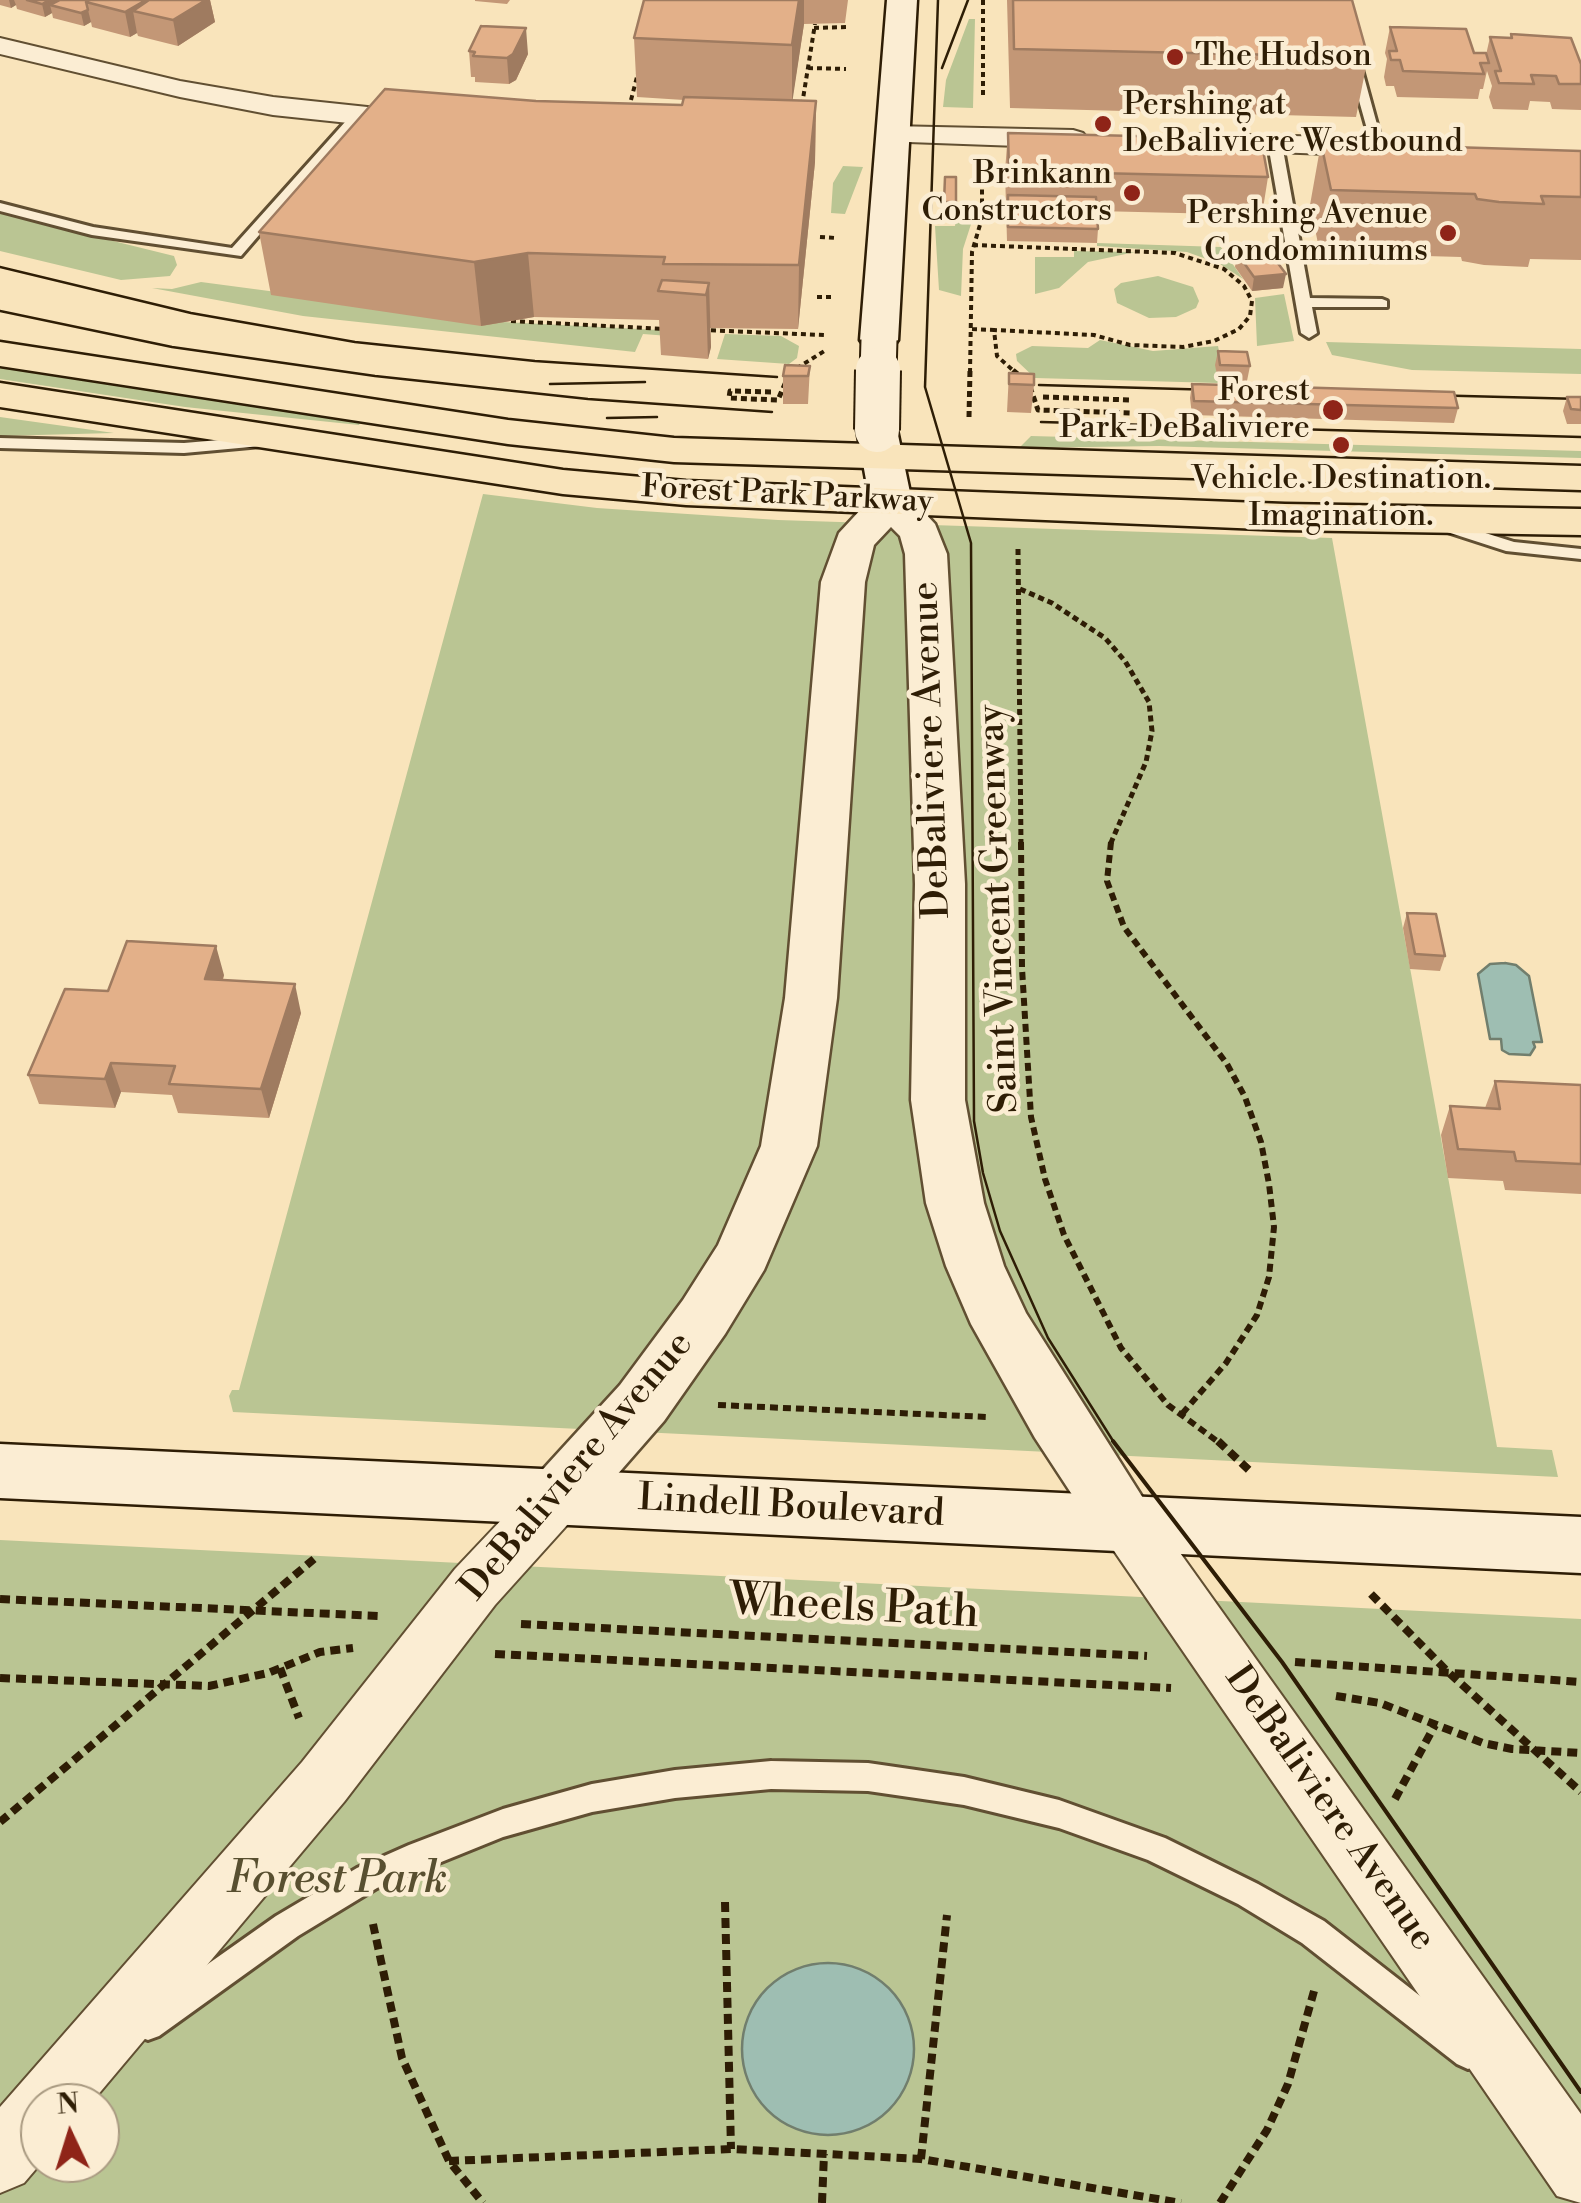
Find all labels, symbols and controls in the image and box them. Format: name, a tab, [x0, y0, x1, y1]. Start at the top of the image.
place label: The Hudson	[1195, 38, 1372, 76]
marker: The Hudson	[1164, 46, 1186, 68]
place label: Pershing at DeBaliviere Westbound	[1123, 87, 1463, 162]
marker: Pershing at DeBaliviere Westbound	[1092, 113, 1114, 135]
place label: Brinkann Constructors	[921, 156, 1112, 231]
marker: Brinkann Constructors	[1121, 182, 1143, 204]
place label: Pershing Avenue Condominiums	[1187, 196, 1428, 271]
marker: Pershing Avenue Condominiums	[1437, 222, 1459, 244]
place label: Forest Park-DeBaliviere	[1059, 373, 1310, 448]
marker: Forest Park-DeBaliviere	[1320, 397, 1346, 423]
marker: Vehicle. Destination. Imagination.	[1330, 434, 1352, 456]
place label: Vehicle. Destination. Imagination.	[1191, 461, 1491, 536]
street label: Forest Park Parkway	[640, 469, 934, 523]
street label: DeBaliviere Avenue	[904, 581, 962, 919]
street label: Saint Vincent Greenway	[970, 704, 1030, 1114]
street label: DeBaliviere Avenue	[452, 1323, 704, 1611]
street label: Lindell Boulevard	[636, 1477, 946, 1539]
street label: Wheels Path	[728, 1575, 980, 1643]
street label: DeBaliviere Avenue	[1214, 1658, 1444, 1960]
park label: Forest Park	[226, 1854, 448, 1908]
north arrow	[20, 2083, 120, 2183]
text: N	[56, 2086, 80, 2123]

